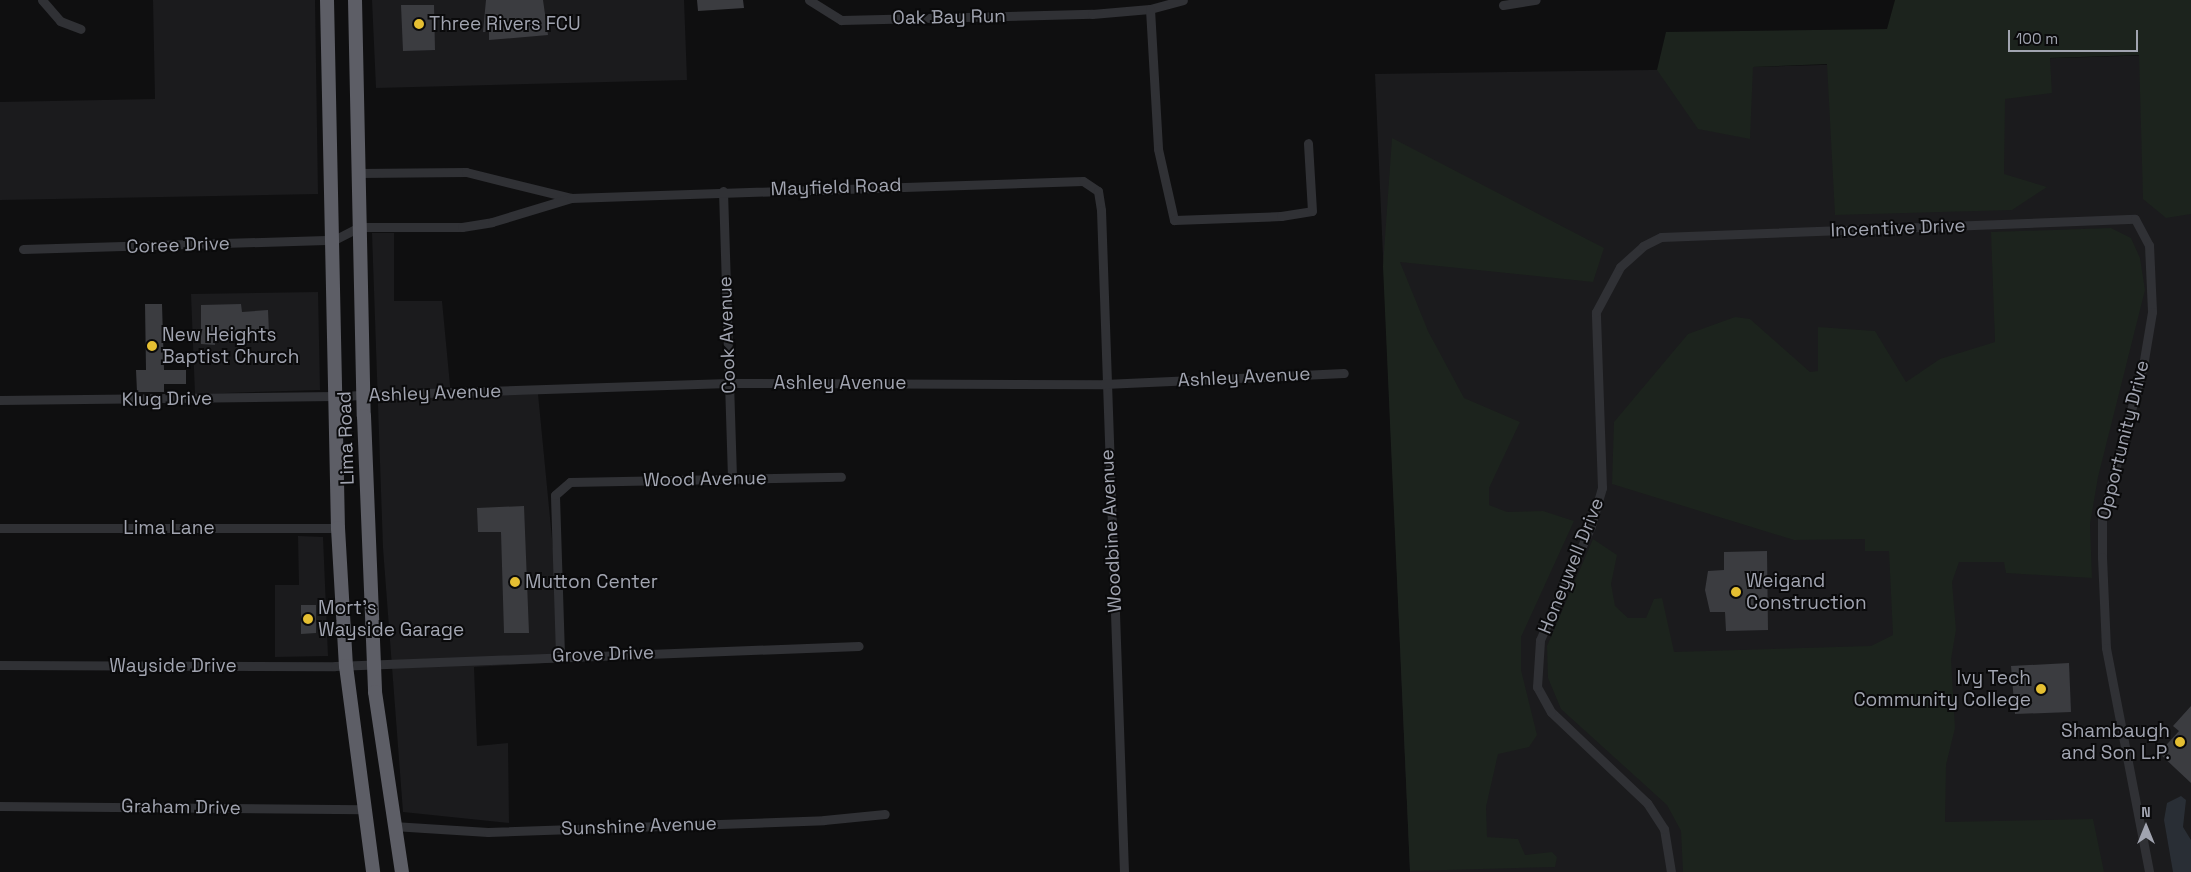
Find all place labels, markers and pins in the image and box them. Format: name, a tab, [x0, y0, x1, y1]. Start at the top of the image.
place label: Three Rivers FCU	[429, 13, 581, 35]
marker: Three Rivers FCU	[413, 18, 425, 30]
place label: New Heights Baptist Church	[162, 324, 299, 368]
marker: New Heights Baptist Church	[146, 340, 158, 352]
place label: Weigand Construction	[1746, 570, 1867, 614]
place label: Mutton Center	[525, 571, 658, 593]
marker: Mutton Center	[509, 576, 521, 588]
marker: Weigand Construction	[1730, 586, 1742, 598]
place label: Mort's Wayside Garage	[318, 597, 464, 641]
marker: Mort's Wayside Garage	[302, 613, 314, 625]
place label: Ivy Tech Community College	[1853, 667, 2031, 711]
marker: Ivy Tech Community College	[2035, 683, 2047, 695]
place label: Shambaugh and Son L.P.	[2061, 720, 2170, 764]
marker: Shambaugh and Son L.P.	[2174, 736, 2186, 748]

